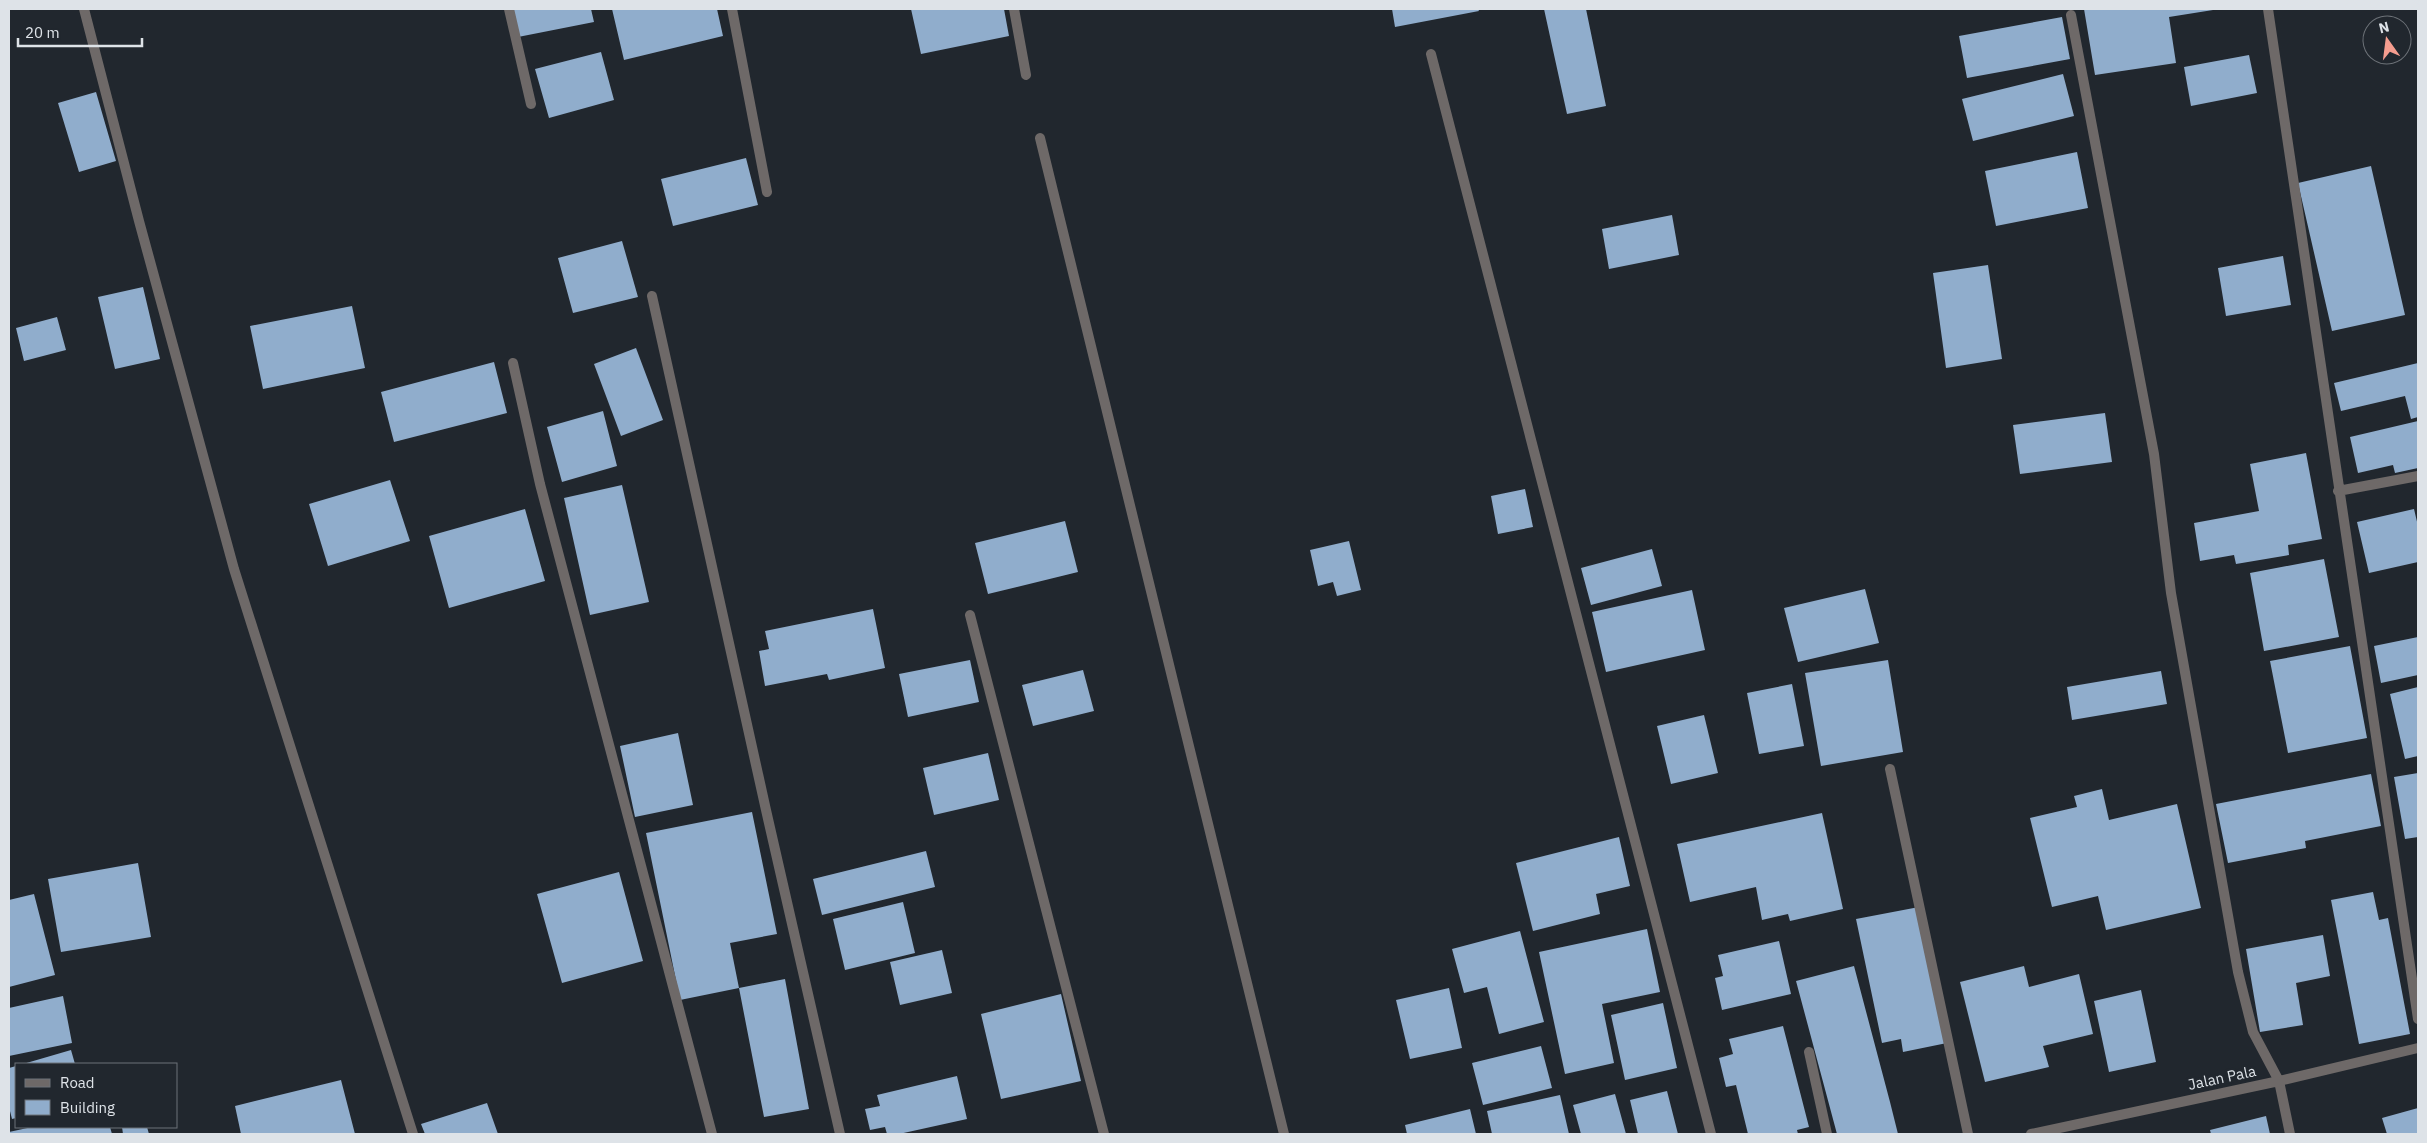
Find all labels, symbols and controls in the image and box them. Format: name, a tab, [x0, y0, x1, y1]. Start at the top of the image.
scale bar	[18, 15, 141, 47]
north arrow	[2362, 15, 2412, 65]
text: N	[2377, 17, 2391, 37]
text: 20 m	[25, 23, 60, 42]
street label: Jalan Pala	[2186, 1061, 2258, 1094]
legend	[15, 1063, 178, 1128]
text: Road	[60, 1073, 95, 1092]
text: Building	[60, 1098, 115, 1117]

